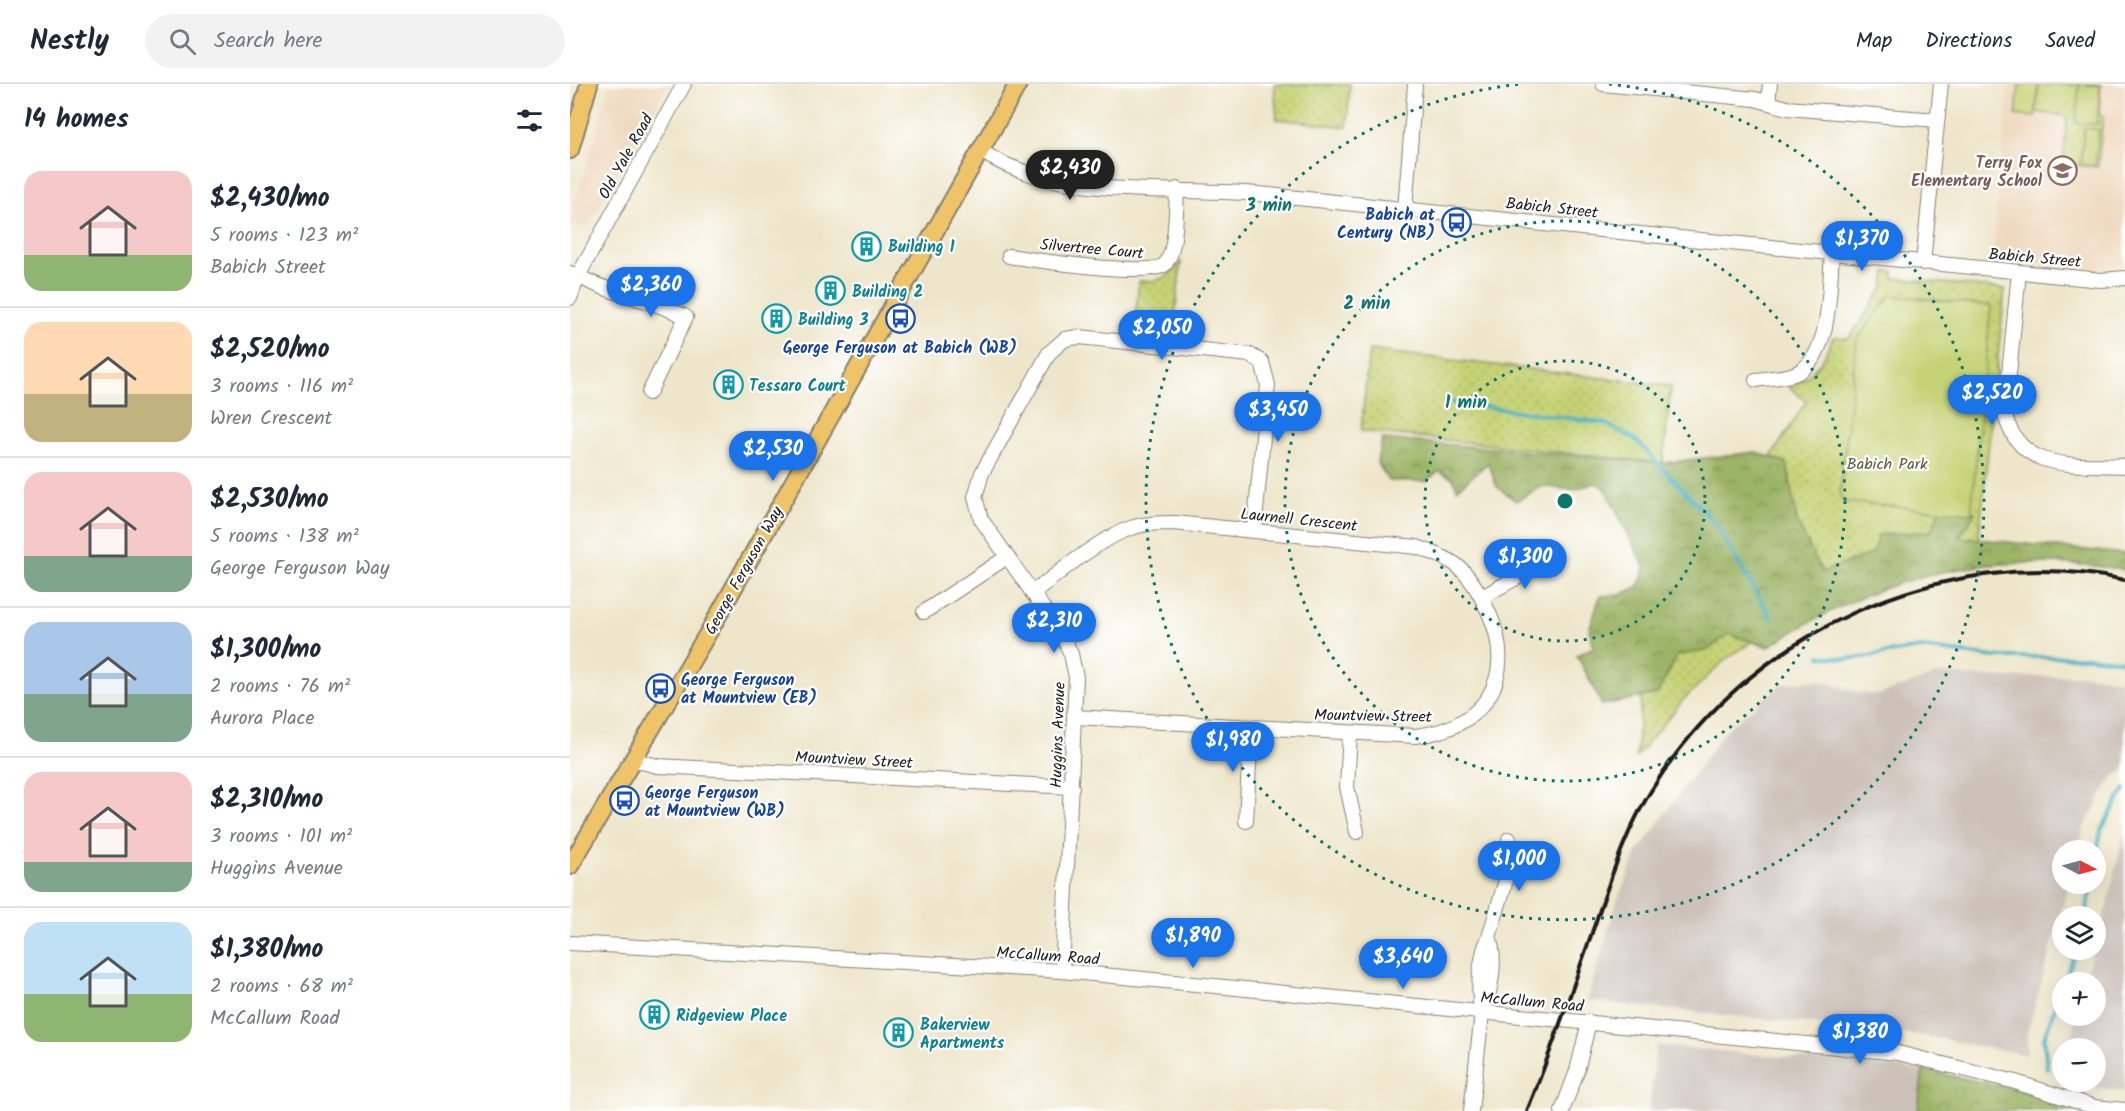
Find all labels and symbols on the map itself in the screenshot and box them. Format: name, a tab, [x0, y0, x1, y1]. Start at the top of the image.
street label: Old Yale Road	[592, 108, 661, 204]
pin: $2,430	[1021, 150, 1119, 201]
place label: Terry Fox Elementary School	[1911, 151, 2043, 194]
school or university icon: Terry Fox Elementary School	[2047, 155, 2079, 187]
street label: Babich Street	[1504, 191, 1600, 226]
text: 3 min	[1245, 192, 1292, 221]
place label: Babich at Century (NB)	[1337, 203, 1436, 246]
bus stop icon: Babich at Century (NB)	[1440, 207, 1472, 239]
pin: $1,370	[1813, 221, 1911, 272]
building icon: Building 1	[851, 230, 883, 262]
street label: Silvertree Court	[1039, 233, 1145, 267]
place label: Building 1	[888, 235, 955, 260]
street label: Babich Street	[1988, 242, 2083, 275]
pin: $2,360	[602, 267, 700, 318]
building icon: Building 2	[815, 275, 847, 307]
place label: Building 2	[852, 280, 923, 305]
text: 2 min	[1344, 290, 1390, 319]
building icon: Building 3	[761, 303, 793, 335]
bus stop icon: George Ferguson at Babich (WB)	[884, 303, 916, 335]
place label: Building 3	[798, 308, 869, 333]
pin: $2,050	[1113, 310, 1211, 361]
place label: George Ferguson at Babich (WB)	[783, 336, 1017, 361]
building icon: Tessaro Court	[712, 369, 744, 401]
place label: Tessaro Court	[749, 374, 847, 399]
pin: $2,520	[1943, 375, 2041, 426]
text: 1 min	[1445, 389, 1487, 418]
pin: $3,450	[1229, 392, 1327, 443]
pin: $2,530	[724, 431, 822, 482]
park label: Babich Park	[1846, 452, 1928, 477]
centre of rings	[1555, 491, 1575, 511]
street label: George Ferguson Way	[699, 502, 790, 640]
street label: Laurnell Crescent	[1239, 502, 1359, 539]
pin: $1,300	[1476, 539, 1574, 590]
pin: $2,310	[1005, 603, 1103, 654]
place label: George Ferguson at Mountview (EB)	[681, 668, 817, 711]
bus stop icon: George Ferguson at Mountview (EB)	[644, 672, 676, 704]
street label: Huggins Avenue	[1044, 682, 1073, 789]
street label: Mountview Street	[1314, 703, 1433, 730]
pin: $1,980	[1184, 722, 1282, 773]
street label: Mountview Street	[794, 745, 914, 776]
place label: George Ferguson at Mountview (WB)	[645, 781, 785, 824]
bus stop icon: George Ferguson at Mountview (WB)	[608, 785, 640, 817]
north arrow	[2052, 840, 2106, 894]
pin: $1,000	[1470, 841, 1568, 892]
pin: $1,890	[1144, 918, 1242, 969]
pin: $3,640	[1354, 939, 1452, 990]
street label: McCallum Road	[995, 940, 1101, 973]
street label: McCallum Road	[1479, 986, 1586, 1020]
building icon: Ridgeview Place	[639, 999, 671, 1031]
place label: Ridgeview Place	[676, 1004, 787, 1029]
place label: Bakerview Apartments	[920, 1013, 1005, 1056]
pin: $1,380	[1811, 1014, 1909, 1065]
building icon: Bakerview Apartments	[883, 1017, 915, 1049]

